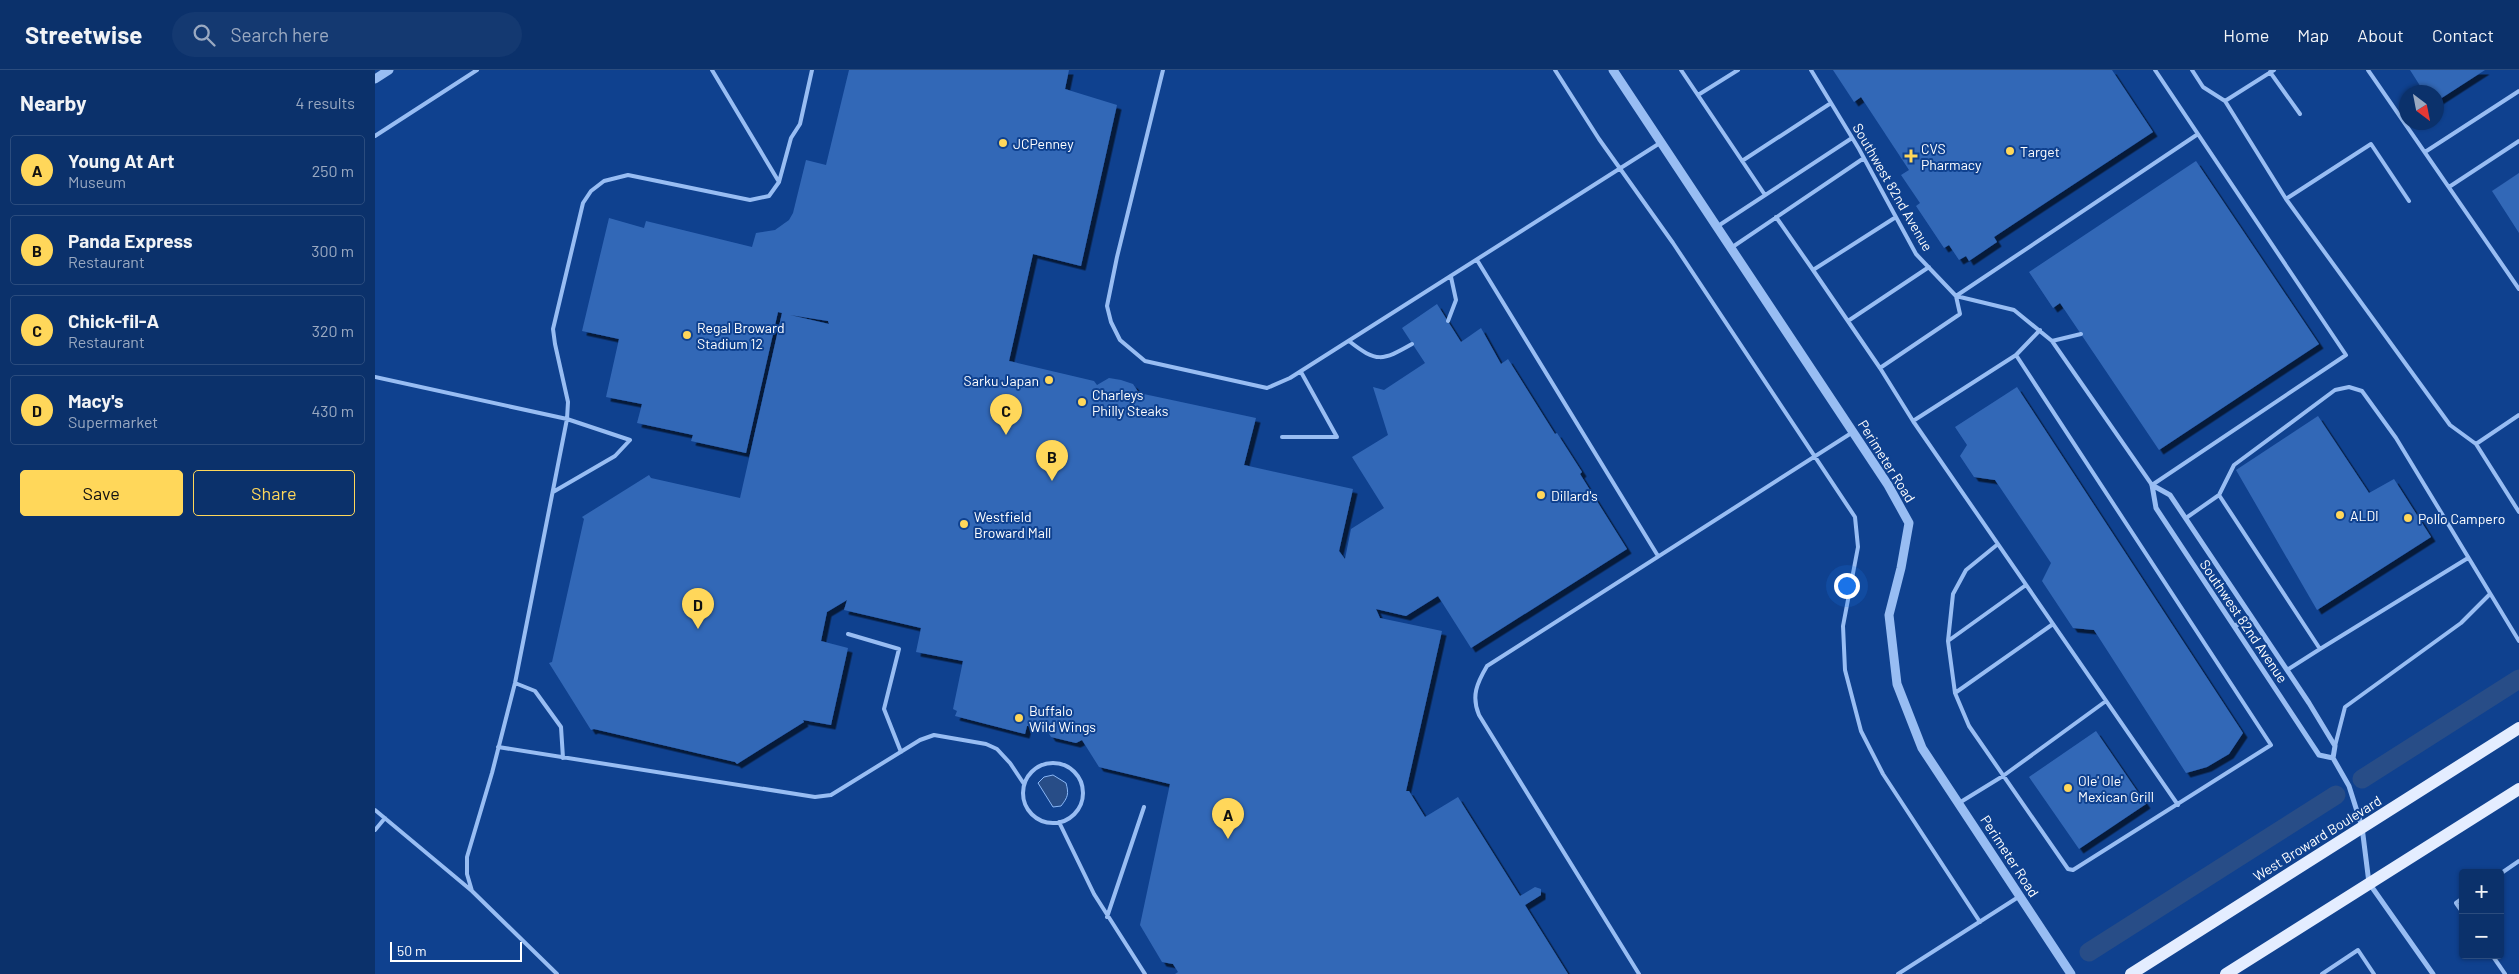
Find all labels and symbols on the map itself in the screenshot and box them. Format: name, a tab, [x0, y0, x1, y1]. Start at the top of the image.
north arrow	[2399, 85, 2444, 130]
street label: Southwest 82nd Avenue	[1849, 120, 1937, 254]
place label: JCPenney	[1013, 135, 1074, 152]
marker: JCPenney	[997, 137, 1009, 149]
place label: CVS Pharmacy	[1921, 140, 1982, 173]
place label: Target	[2020, 143, 2060, 160]
marker: Target	[2004, 145, 2016, 157]
marker: CVS Pharmacy	[1905, 150, 1917, 162]
place label: Regal Broward Stadium 12	[697, 319, 785, 352]
marker: Regal Broward Stadium 12	[681, 329, 693, 341]
place label: Sarku Japan	[964, 372, 1039, 389]
marker: Sarku Japan	[1043, 374, 1055, 386]
place label: Charleys Philly Steaks	[1092, 386, 1169, 419]
pin: C	[990, 394, 1022, 435]
marker: Charleys Philly Steaks	[1076, 396, 1088, 408]
street label: Perimeter Road	[1855, 417, 1919, 505]
pin: B	[1036, 440, 1068, 481]
place label: Dillard's	[1551, 487, 1598, 504]
marker: Dillard's	[1535, 489, 1547, 501]
place label: ALDI	[2350, 507, 2379, 524]
place label: Westfield Broward Mall	[974, 508, 1051, 541]
marker: ALDI	[2334, 509, 2346, 521]
place label: Pollo Campero	[2418, 510, 2505, 527]
marker: Pollo Campero	[2402, 512, 2414, 524]
marker: Westfield Broward Mall	[958, 518, 970, 530]
street label: Southwest 82nd Avenue	[2196, 556, 2292, 686]
your location	[1834, 573, 1860, 599]
pin: D	[682, 588, 714, 629]
place label: Buffalo Wild Wings	[1029, 702, 1096, 735]
marker: Buffalo Wild Wings	[1013, 712, 1025, 724]
place label: Ole' Ole' Mexican Grill	[2078, 772, 2154, 805]
marker: Ole' Ole' Mexican Grill	[2062, 782, 2074, 794]
street label: West Broward Boulevard	[2250, 792, 2384, 884]
pin: A	[1212, 798, 1244, 839]
street label: Perimeter Road	[1977, 812, 2043, 900]
scale bar	[390, 939, 523, 962]

